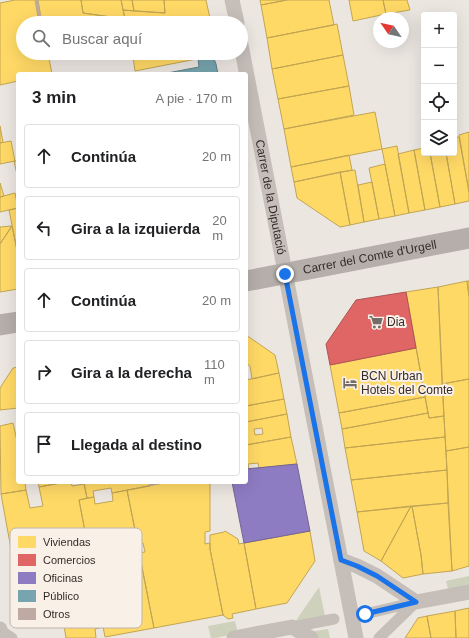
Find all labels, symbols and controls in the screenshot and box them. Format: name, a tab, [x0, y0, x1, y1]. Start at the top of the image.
north arrow	[373, 12, 409, 48]
map controls	[421, 12, 457, 156]
button: +	[421, 12, 457, 48]
search box	[16, 16, 248, 60]
icon: search	[30, 27, 52, 49]
text: Buscar aquí	[62, 30, 142, 47]
button: −	[421, 48, 457, 84]
button: locate	[421, 84, 457, 120]
text: 3 min	[32, 88, 76, 107]
text: A pie · 170 m	[155, 91, 232, 106]
button: layers	[421, 120, 457, 156]
street label: Carrer de la Diputació	[253, 138, 289, 256]
icon: ahead	[33, 145, 55, 167]
text: Continúa	[71, 148, 136, 165]
text: 20 m	[202, 149, 231, 164]
text: 20 m	[212, 213, 227, 243]
icon: left	[33, 217, 55, 239]
text: Gira a la izquierda	[71, 220, 200, 237]
street label: Carrer del Comte d'Urgell	[302, 237, 438, 277]
route end	[276, 265, 294, 283]
icon: ahead	[33, 289, 55, 311]
text: Continúa	[71, 292, 136, 309]
text: 20 m	[202, 293, 231, 308]
supermarket icon: Dia	[368, 314, 384, 330]
place label: Dia	[387, 315, 405, 329]
text: 110 m	[204, 357, 225, 387]
icon: right	[33, 361, 55, 383]
text: Gira a la derecha	[71, 364, 192, 381]
place label: BCN Urban Hotels del Comte	[361, 369, 453, 397]
hotel icon: BCN Urban Hotels del Comte	[342, 375, 358, 391]
icon: arrive	[33, 433, 55, 455]
text: Llegada al destino	[71, 436, 202, 453]
legend	[10, 528, 142, 628]
text: Viviendas	[43, 536, 91, 548]
text: Comercios	[43, 554, 96, 566]
text: Oficinas	[43, 572, 83, 584]
text: Público	[43, 590, 79, 602]
route start	[356, 605, 374, 623]
text: Otros	[43, 608, 70, 620]

